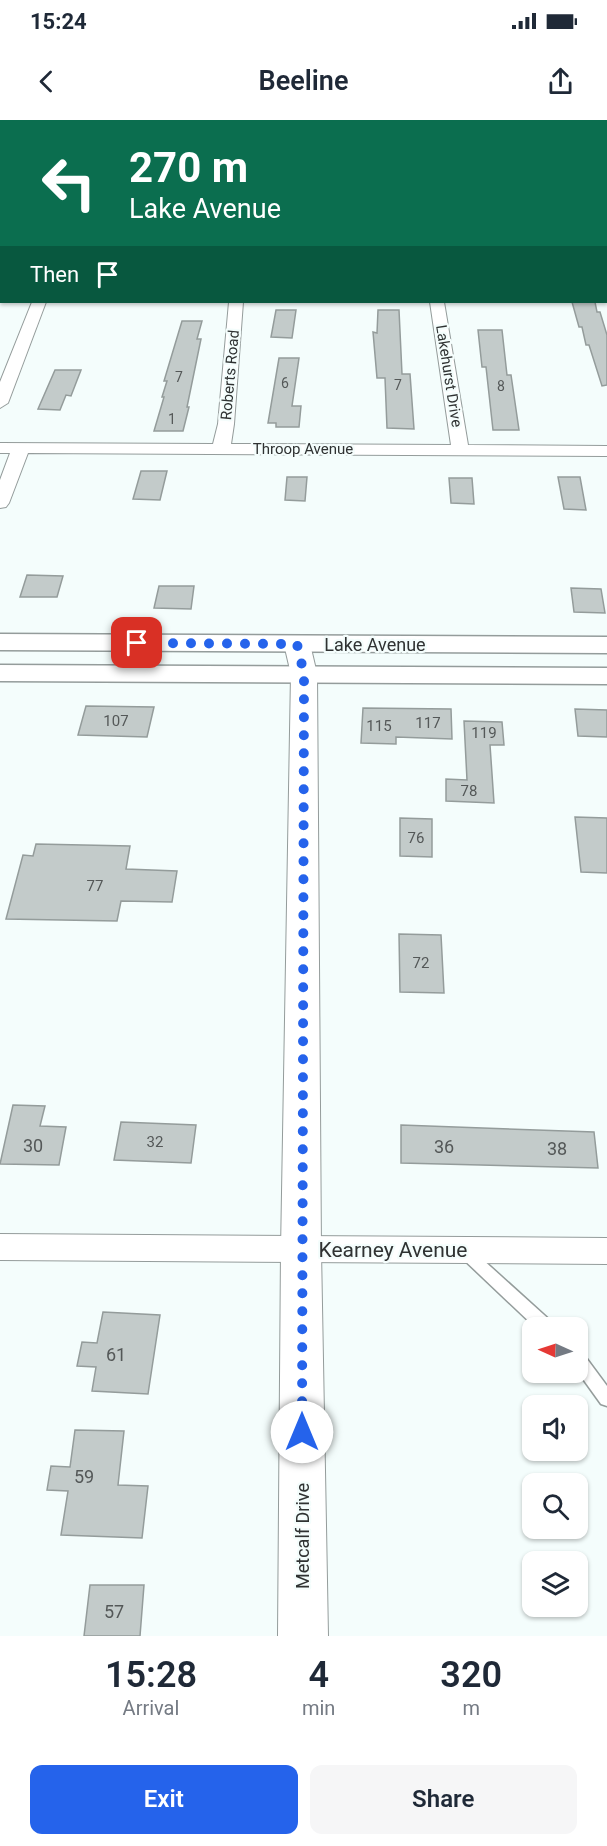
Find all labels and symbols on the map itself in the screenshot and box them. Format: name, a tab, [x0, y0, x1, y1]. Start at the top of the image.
street label: Lakehurst Drive	[432, 324, 466, 428]
street label: Roberts Road	[217, 329, 243, 421]
house number: 7	[175, 369, 183, 385]
house number: 6	[281, 375, 289, 391]
house number: 7	[394, 377, 402, 393]
house number: 8	[497, 378, 505, 394]
house number: 1	[168, 411, 176, 427]
street label: Throop Avenue	[253, 440, 353, 458]
pin	[111, 617, 162, 668]
street label: Lake Avenue	[324, 634, 426, 655]
house number: 107	[103, 712, 129, 730]
house number: 117	[415, 714, 441, 732]
house number: 115	[366, 717, 392, 735]
house number: 119	[471, 724, 497, 742]
house number: 78	[461, 782, 477, 800]
house number: 76	[408, 829, 424, 847]
house number: 77	[87, 877, 103, 895]
house number: 72	[413, 954, 429, 972]
house number: 32	[147, 1133, 163, 1151]
house number: 30	[23, 1135, 43, 1156]
house number: 36	[434, 1136, 454, 1157]
house number: 38	[547, 1138, 567, 1159]
street label: Kearney Avenue	[319, 1238, 468, 1262]
north arrow	[522, 1317, 588, 1383]
house number: 61	[106, 1344, 126, 1365]
position arrow	[270, 1400, 334, 1464]
house number: 59	[74, 1466, 94, 1487]
street label: Metcalf Drive	[292, 1483, 313, 1589]
house number: 57	[104, 1601, 124, 1622]

